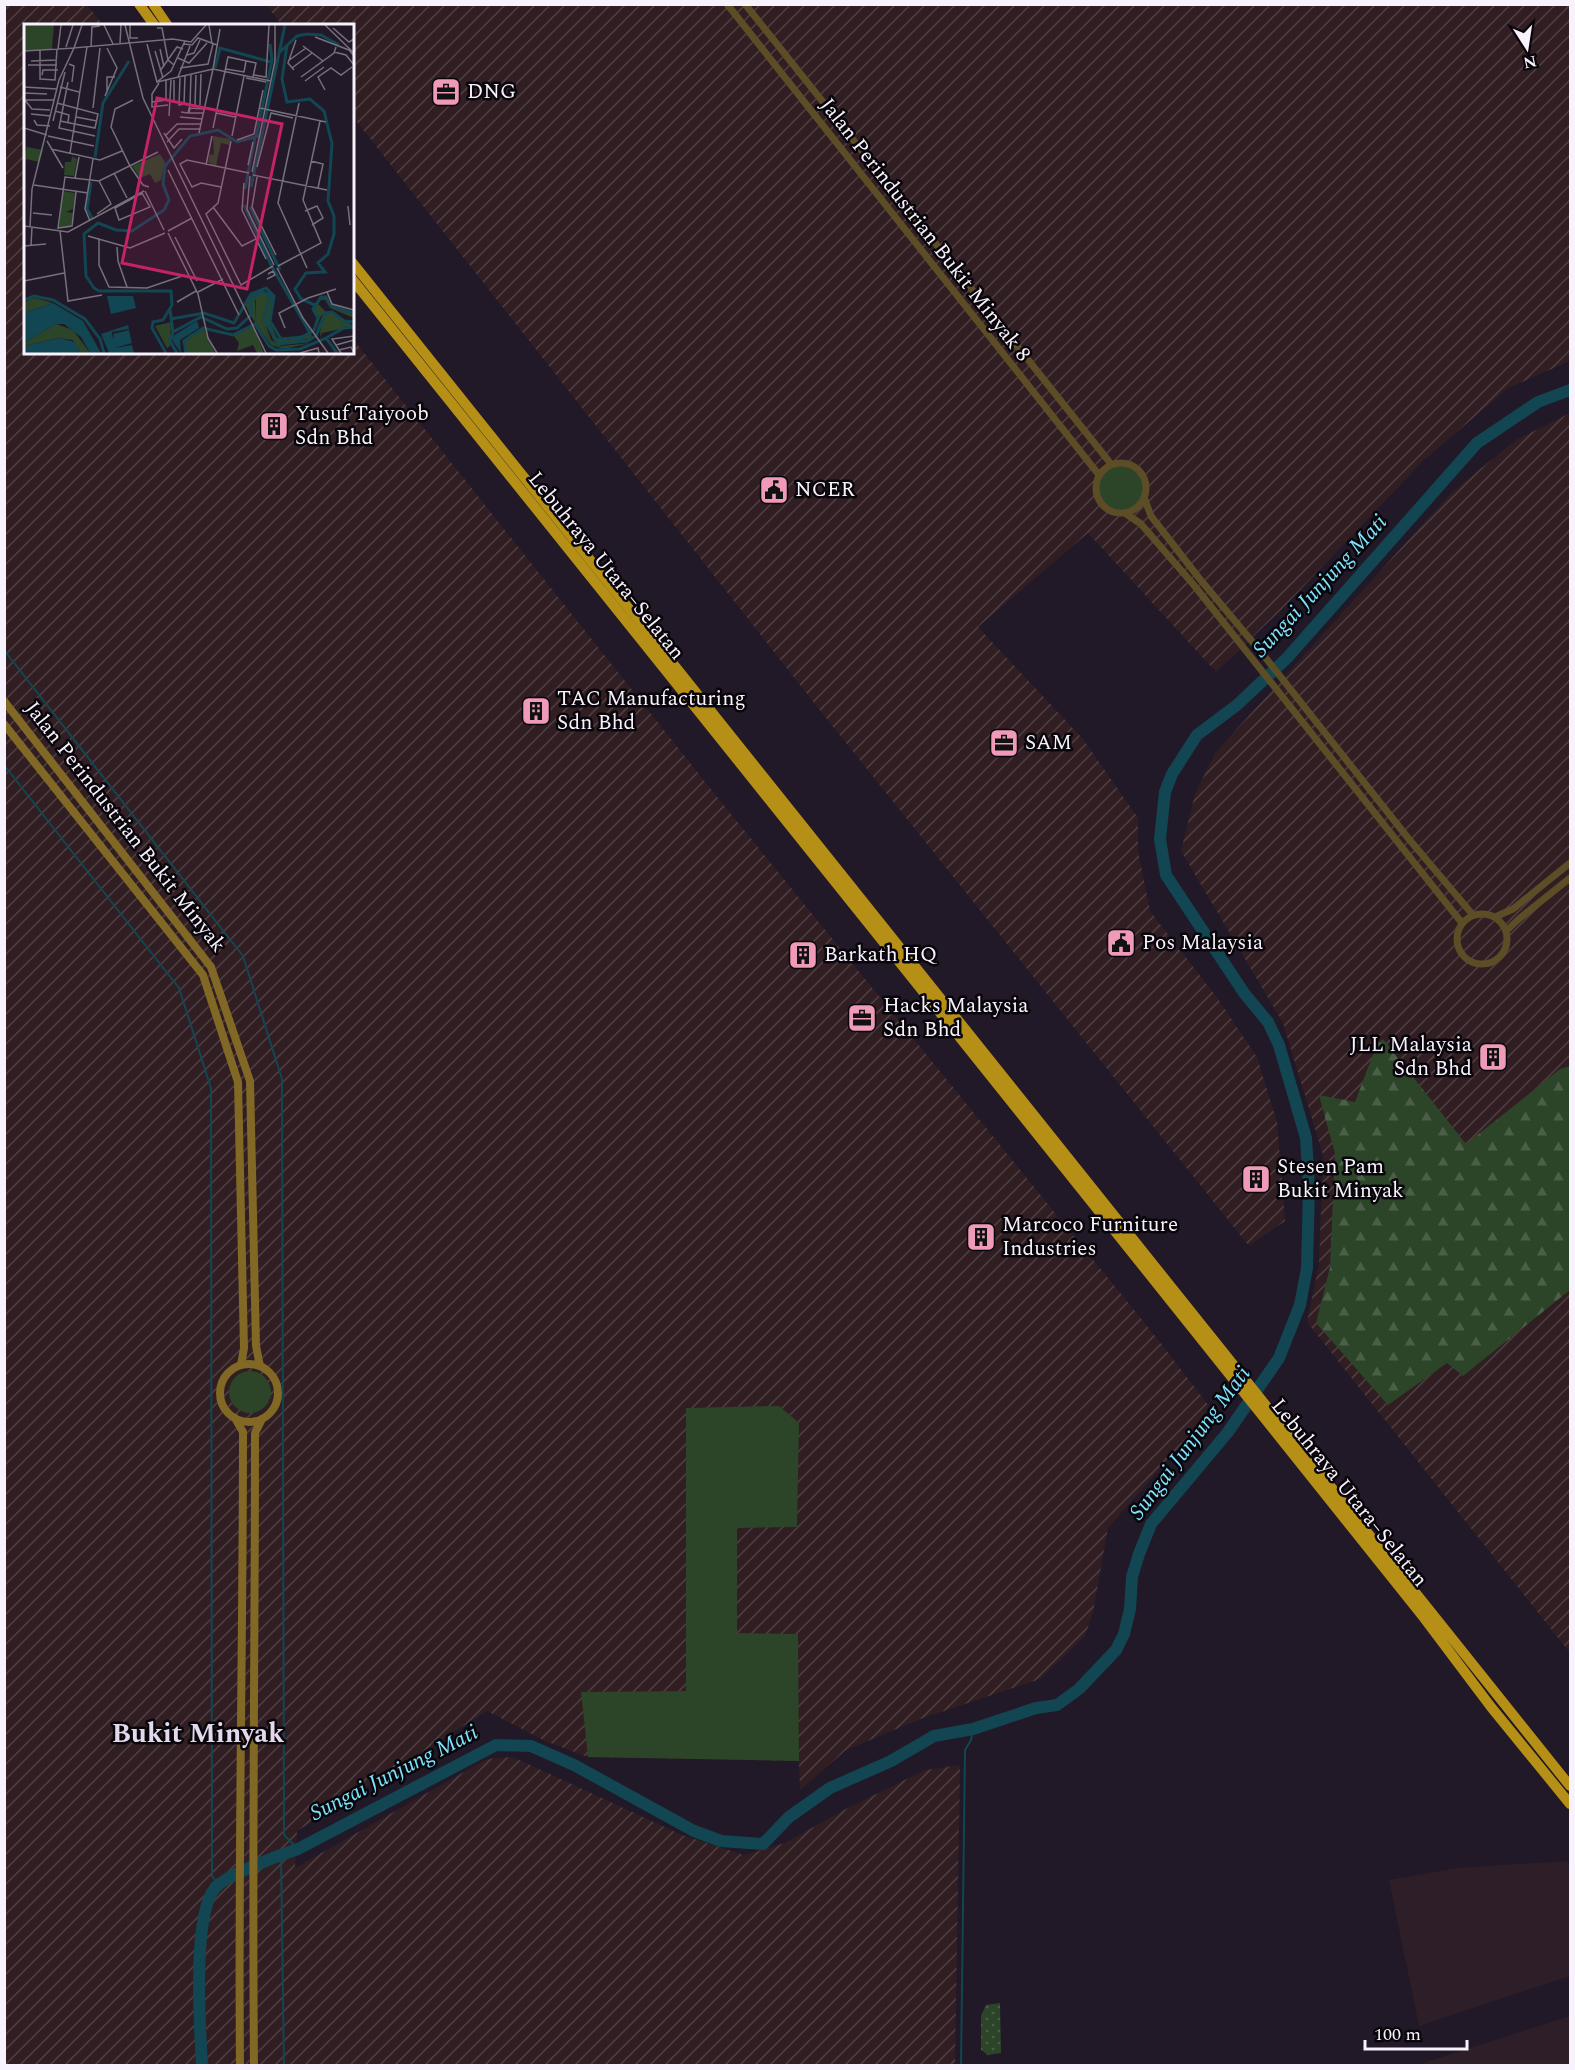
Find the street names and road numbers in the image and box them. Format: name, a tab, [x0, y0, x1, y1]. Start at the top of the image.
street label: Jalan Perindustrian Bukit Minyak 8	[812, 91, 1038, 369]
street label: Lebuhraya Utara–Selatan	[520, 465, 692, 667]
street label: Jalan Perindustrian Bukit Minyak	[17, 694, 234, 960]
street label: Lebuhraya Utara–Selatan	[1263, 1392, 1435, 1594]

